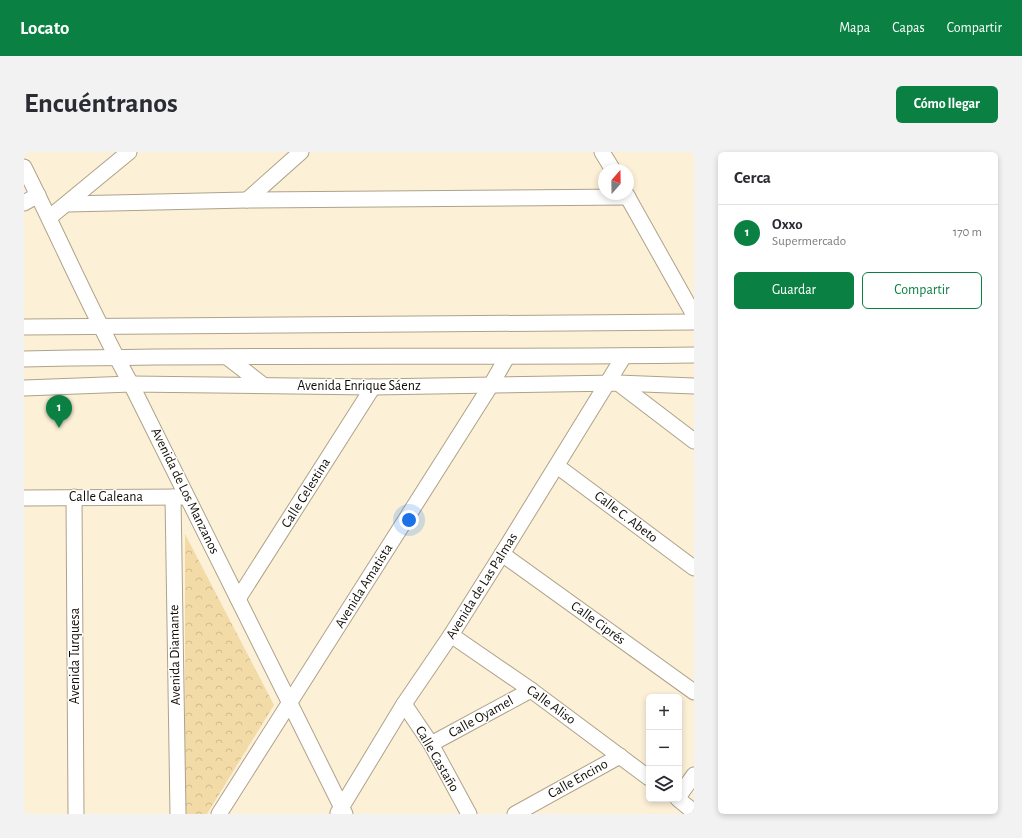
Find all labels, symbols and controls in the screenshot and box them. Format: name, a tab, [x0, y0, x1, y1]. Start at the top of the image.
text: Locato	[20, 19, 69, 38]
text: Mapa	[839, 21, 870, 35]
text: Capas	[892, 21, 925, 35]
text: Compartir	[947, 21, 1002, 35]
button: Cómo llegar	[896, 86, 998, 123]
text: Encuéntranos	[24, 90, 178, 118]
north arrow	[598, 164, 634, 200]
text: Cerca	[734, 169, 771, 186]
text: Oxxo	[772, 217, 803, 232]
text: 1	[745, 226, 749, 239]
text: 170 m	[953, 226, 982, 239]
text: Supermercado	[772, 235, 846, 248]
button: Guardar	[734, 272, 854, 309]
button: Compartir	[862, 272, 982, 309]
street label: Avenida Enrique Sáenz	[297, 379, 421, 393]
pin: 1	[46, 395, 72, 428]
street label: Avenida de Los Manzanos	[148, 426, 222, 556]
street label: Calle Celestina	[279, 455, 333, 530]
street label: Calle C. Abeto	[592, 489, 660, 545]
street label: Calle Galeana	[69, 490, 144, 504]
your location	[399, 510, 419, 530]
street label: Avenida de Las Palmas	[444, 531, 520, 641]
street label: Avenida Amatista	[333, 541, 396, 631]
street label: Calle Ciprés	[568, 599, 628, 647]
street label: Avenida Diamante	[167, 604, 183, 706]
street label: Avenida Turquesa	[68, 607, 82, 704]
street label: Calle Aliso	[524, 683, 578, 727]
street label: Calle Oyamel	[446, 694, 516, 740]
map controls	[646, 694, 682, 802]
button: +	[646, 694, 682, 730]
street label: Calle Castaño	[413, 724, 461, 794]
button: −	[646, 730, 682, 766]
street label: Calle Encino	[546, 757, 610, 801]
button: layers	[646, 766, 682, 802]

